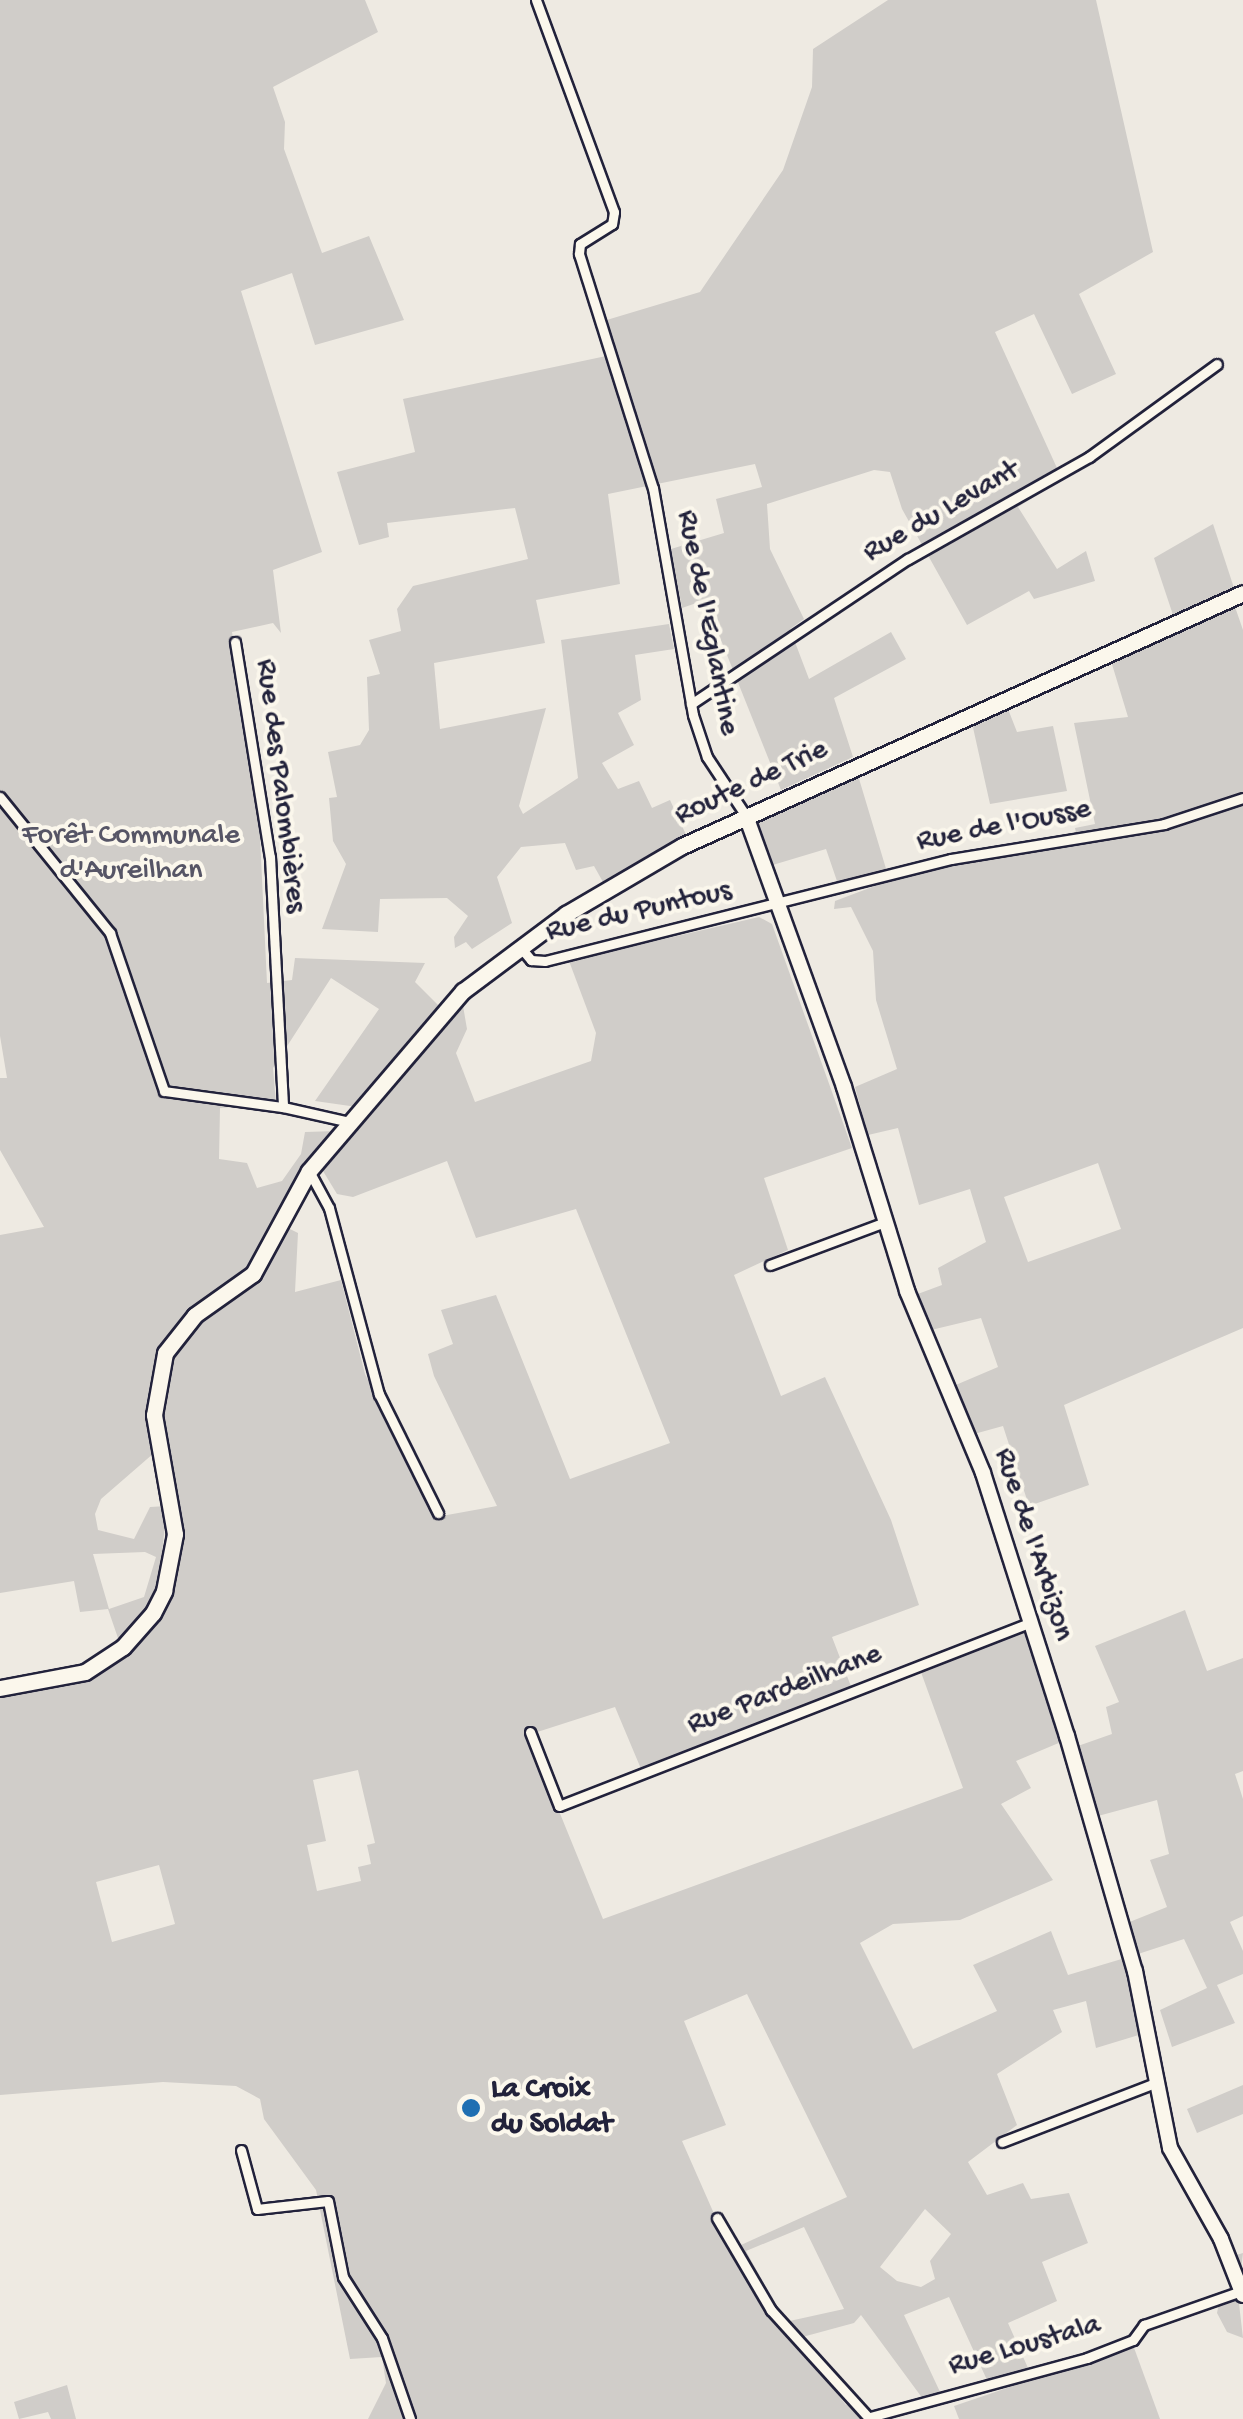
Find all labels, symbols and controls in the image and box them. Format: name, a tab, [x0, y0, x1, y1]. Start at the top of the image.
street label: Rue du Levant	[858, 454, 1026, 572]
street label: Rue de l'Eglantine	[667, 507, 745, 739]
street label: Rue des Palombières	[246, 657, 312, 915]
street label: Route de Trie	[670, 733, 834, 835]
street label: Rue de l'Ousse	[914, 792, 1094, 862]
park label: Forêt Communale d'Aureilhan	[22, 819, 240, 890]
street label: Rue du Puntous	[543, 874, 735, 952]
street label: Rue de l'Arbizon	[984, 1444, 1080, 1646]
street label: Rue Pardeilhane	[683, 1637, 887, 1745]
place label: La Croix du Soldat	[491, 2073, 612, 2144]
marker: La Croix du Soldat	[460, 2097, 482, 2119]
street label: Rue Loustala	[945, 2308, 1105, 2386]

